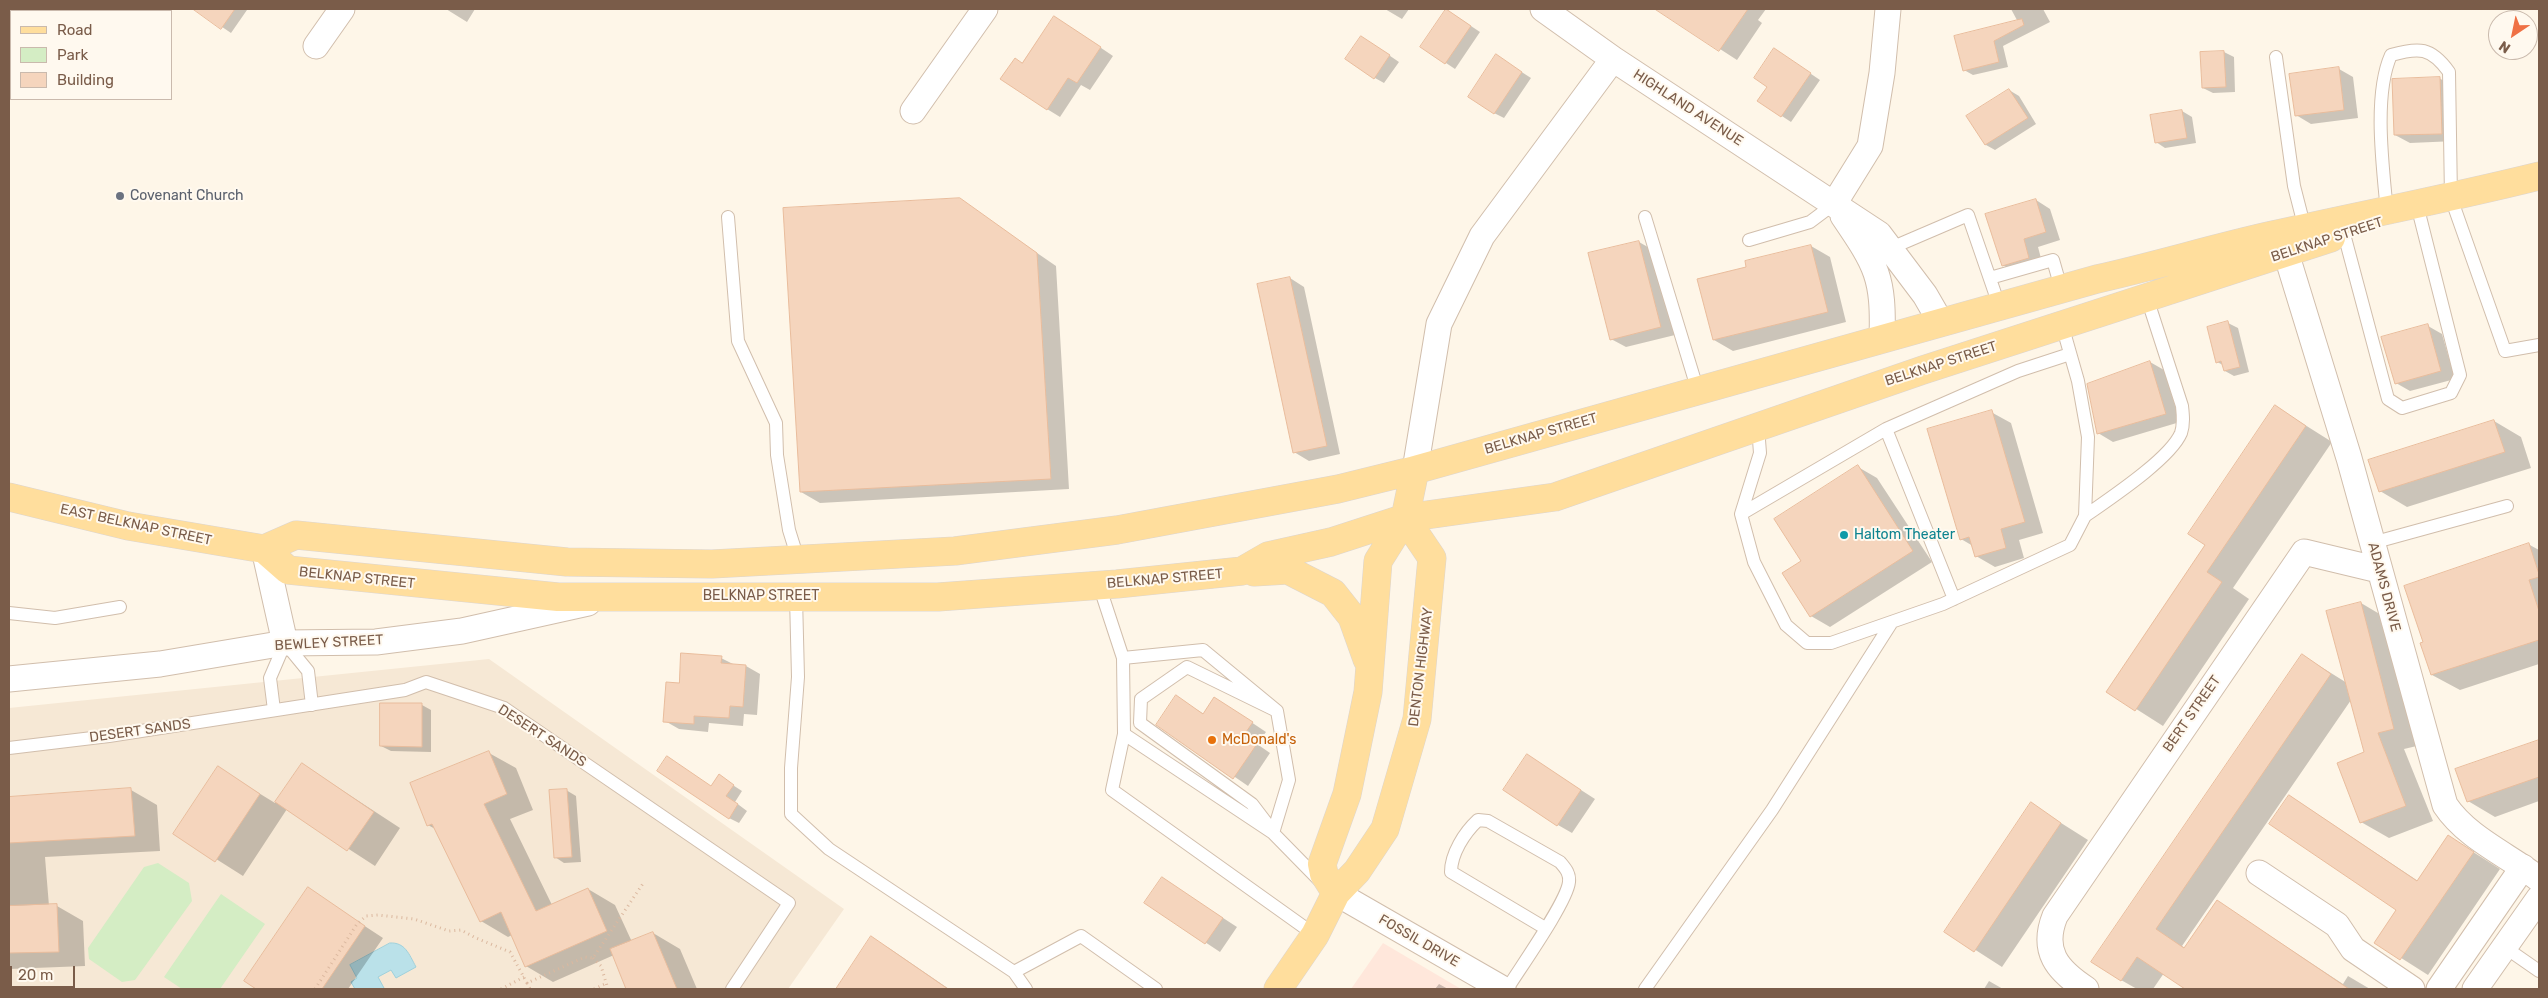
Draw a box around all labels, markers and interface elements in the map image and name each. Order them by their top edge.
legend [10,10,172,100]
north arrow [2488,10,2538,60]
text: Road [57,21,93,39]
text: N [2496,37,2514,57]
text: Park [57,46,88,64]
street label: HIGHLAND AVENUE [1630,66,1746,150]
text: Building [57,71,114,89]
place label: Covenant Church [130,188,244,204]
marker: Covenant Church [114,190,126,202]
street label: BELKNAP STREET [2269,214,2385,266]
street label: BELKNAP STREET [1883,338,1999,390]
street label: BELKNAP STREET [1483,410,1599,458]
street label: EAST BELKNAP STREET [59,501,213,549]
place label: Haltom Theater [1854,527,1955,543]
marker: Haltom Theater [1838,529,1850,541]
street label: ADAMS DRIVE [2364,540,2404,634]
street label: BELKNAP STREET [298,564,416,592]
street label: BELKNAP STREET [1106,566,1224,592]
street label: BELKNAP STREET [703,588,819,604]
street label: DENTON HIGHWAY [1405,606,1437,728]
street label: BEWLEY STREET [274,632,384,654]
street label: BERT STREET [2159,673,2225,755]
street label: DESERT SANDS [495,701,589,771]
street label: DESERT SANDS [88,716,192,746]
place label: McDonald's [1222,732,1296,748]
marker: McDonald's [1206,734,1218,746]
street label: FOSSIL DRIVE [1376,911,1462,971]
scale bar [12,956,78,988]
text: 20 m [18,966,53,984]

